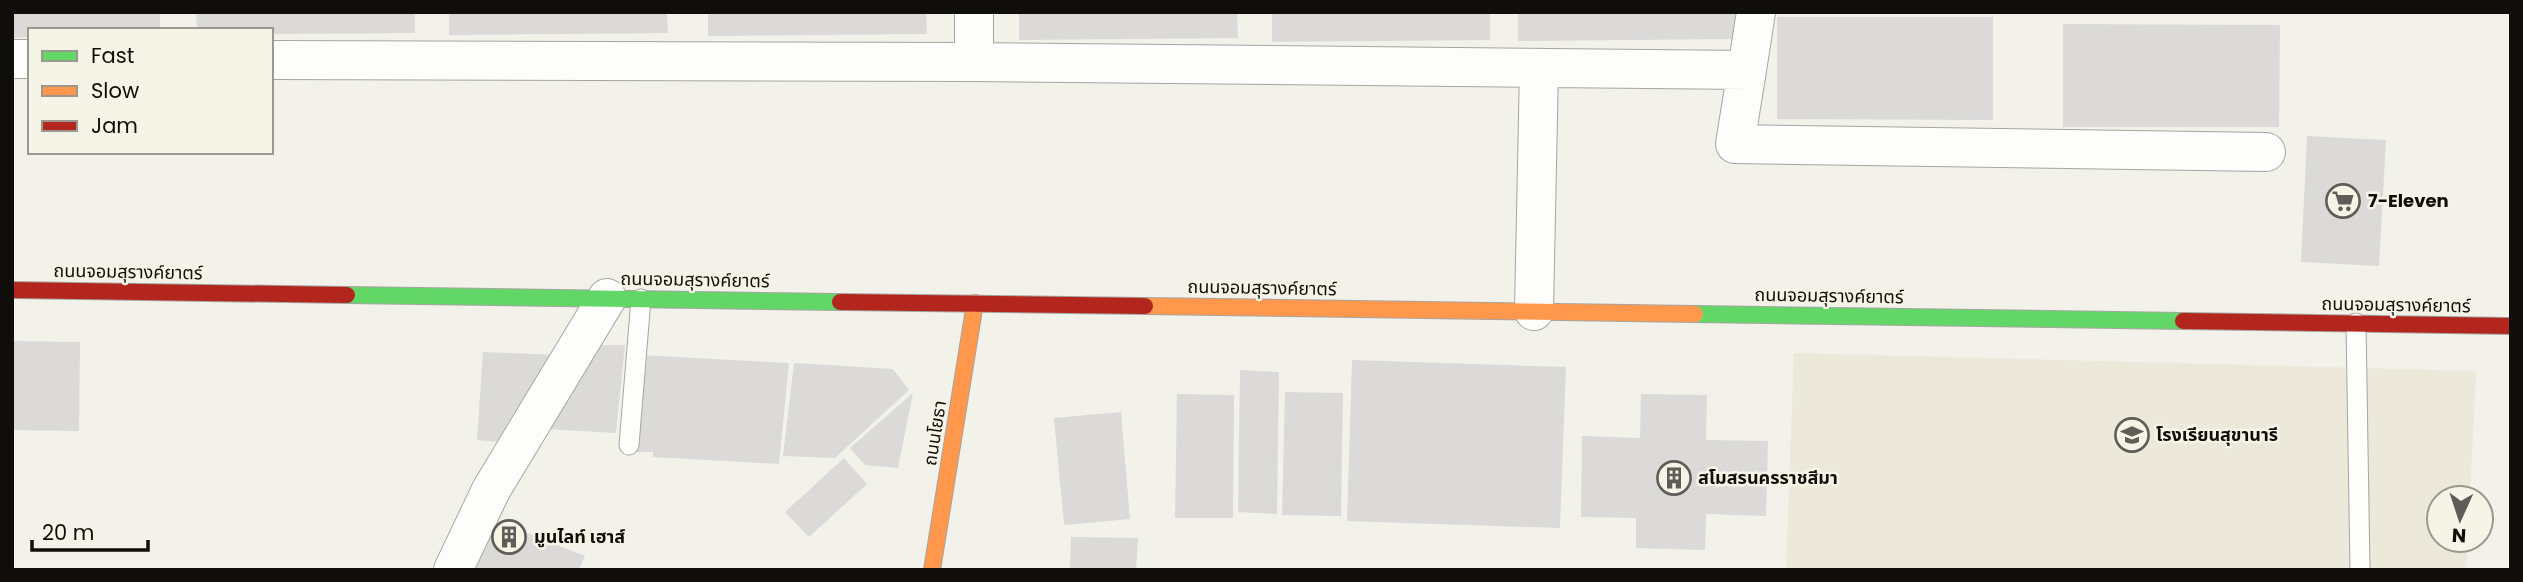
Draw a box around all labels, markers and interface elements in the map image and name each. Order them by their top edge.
legend [28,28,273,154]
text: Fast [91,41,134,70]
text: Slow [91,76,139,105]
text: Jam [91,111,138,140]
supermarket icon: 7-Eleven [2324,182,2362,220]
place label: 7-Eleven [2368,188,2449,213]
street label: ถนนจอมสุรางค์ยาตร์ [53,258,204,285]
street label: ถนนจอมสุรางค์ยาตร์ [620,266,771,293]
street label: ถนนจอมสุรางค์ยาตร์ [1187,274,1338,301]
street label: ถนนจอมสุรางค์ยาตร์ [1754,282,1905,309]
street label: ถนนจอมสุรางค์ยาตร์ [2321,291,2472,318]
street label: ถนนโยธา [917,399,952,467]
school or university icon: โรงเรียนสุขานารี [2113,416,2151,454]
place label: โรงเรียนสุขานารี [2156,422,2278,447]
building icon: สโมสรนครราชสีมา [1655,459,1693,497]
place label: สโมสรนครราชสีมา [1698,465,1838,490]
north arrow [2425,484,2495,554]
scale bar [32,508,147,552]
text: 20 m [42,518,95,547]
building icon: มูนไลท์ เฮาส์ [490,518,528,556]
text: N [2451,522,2467,549]
place label: มูนไลท์ เฮาส์ [534,524,625,549]

